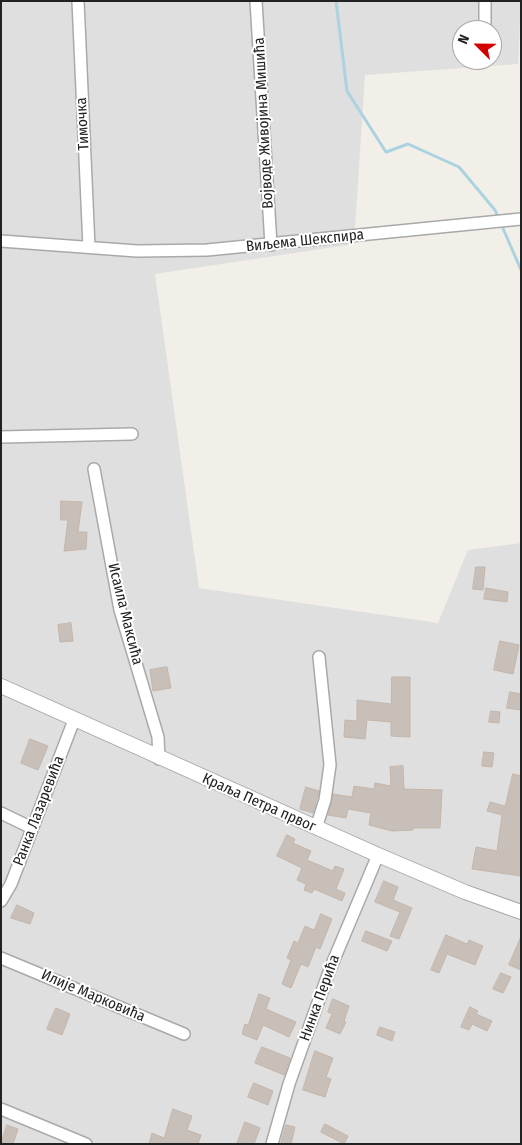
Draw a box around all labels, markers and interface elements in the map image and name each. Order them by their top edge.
north arrow [452,20,502,70]
text: N [454,32,473,47]
street label: Војводе Живојина Мишића [251,37,277,209]
street label: Тимочка [73,97,93,151]
street label: Виљема Шекспира [245,226,365,256]
street label: Исаила Максића [104,561,146,667]
street label: Ранка Лазаревића [10,753,68,869]
street label: Краља Петра првог [199,770,319,836]
street label: Нинка Перића [296,952,344,1044]
street label: Илије Марковића [38,966,148,1026]

